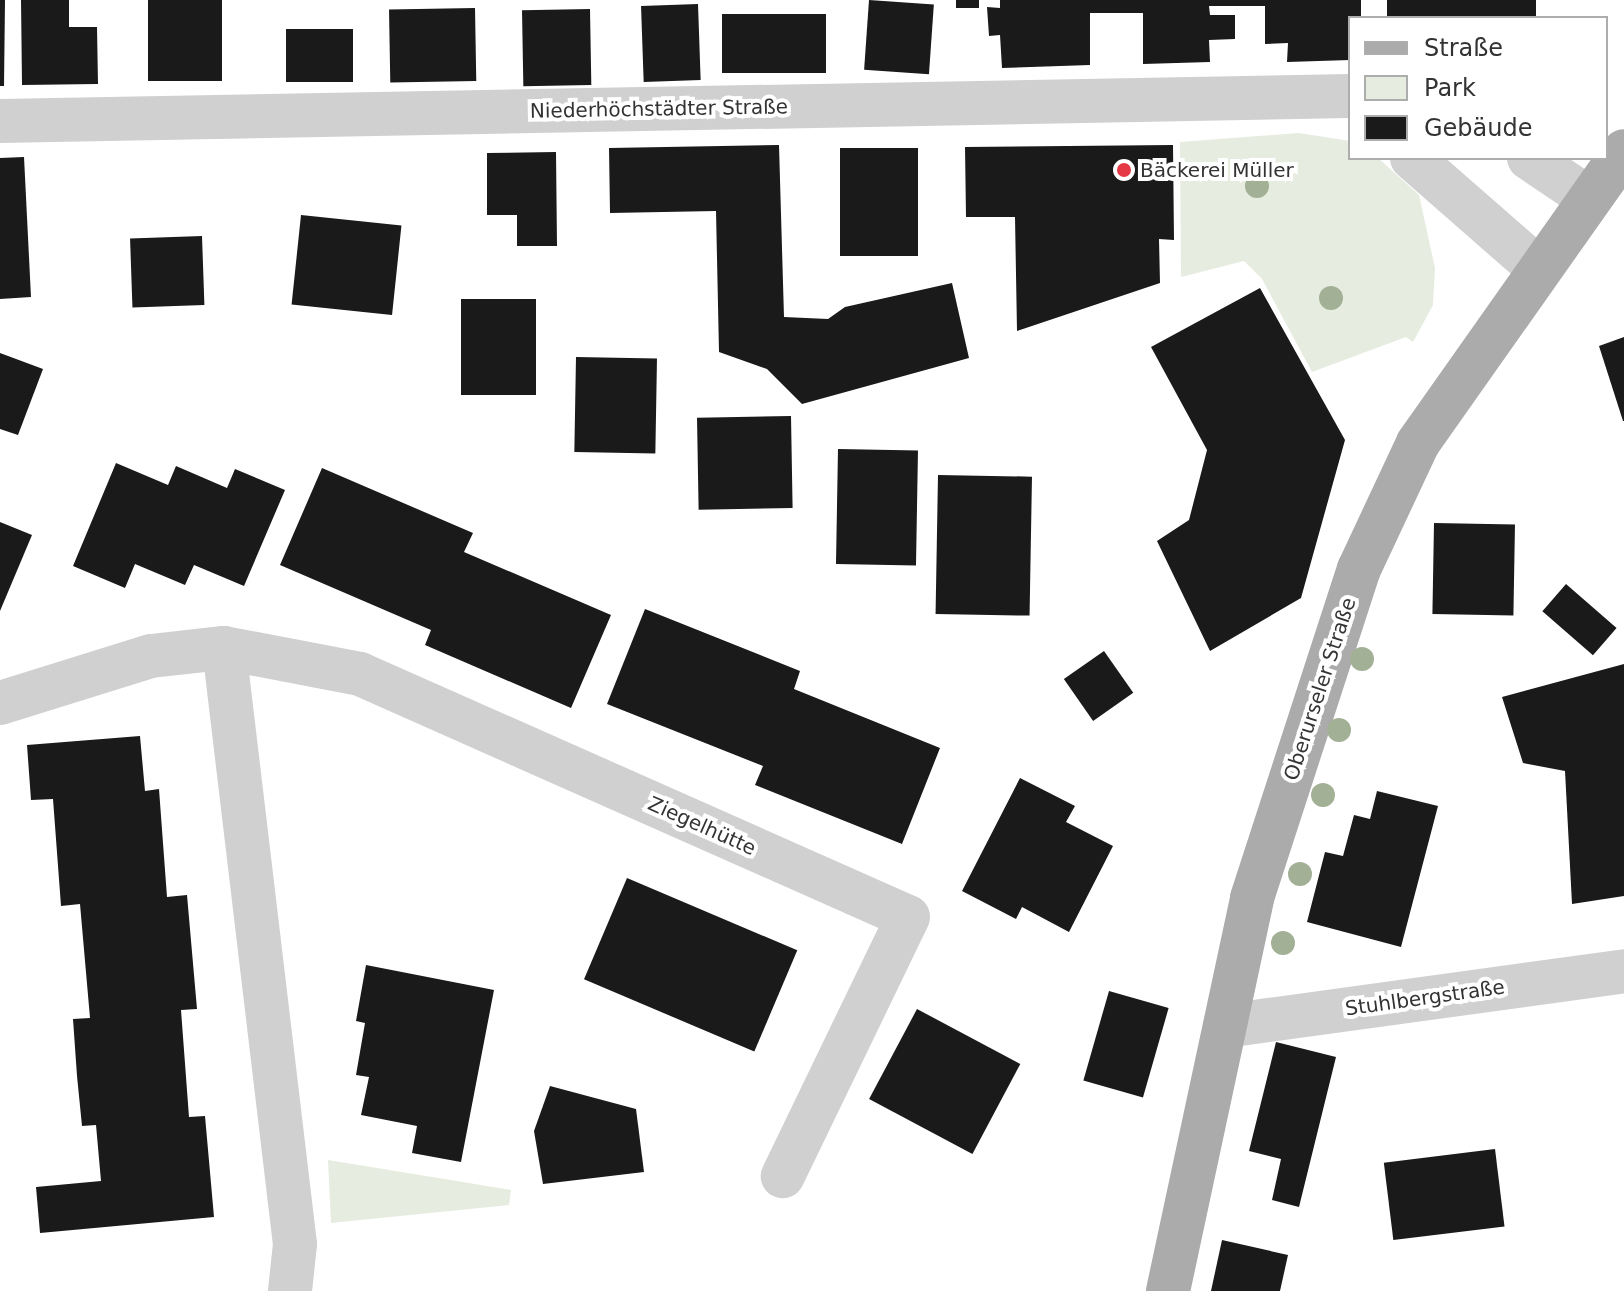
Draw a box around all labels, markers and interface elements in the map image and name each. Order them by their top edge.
legend [1348,16,1608,160]
text: Straße [1424,34,1503,62]
text: Park [1424,74,1476,102]
street label: Niederhöchstädter Straße [530,95,788,123]
text: Gebäude [1424,114,1533,142]
place label: Bäckerei Müller [1140,158,1294,182]
marker: Bäckerei Müller [1115,161,1133,179]
street label: Oberurseler Straße [1279,594,1361,784]
street label: Ziegelhütte [644,792,760,860]
street label: Stuhlbergstraße [1344,975,1506,1021]

